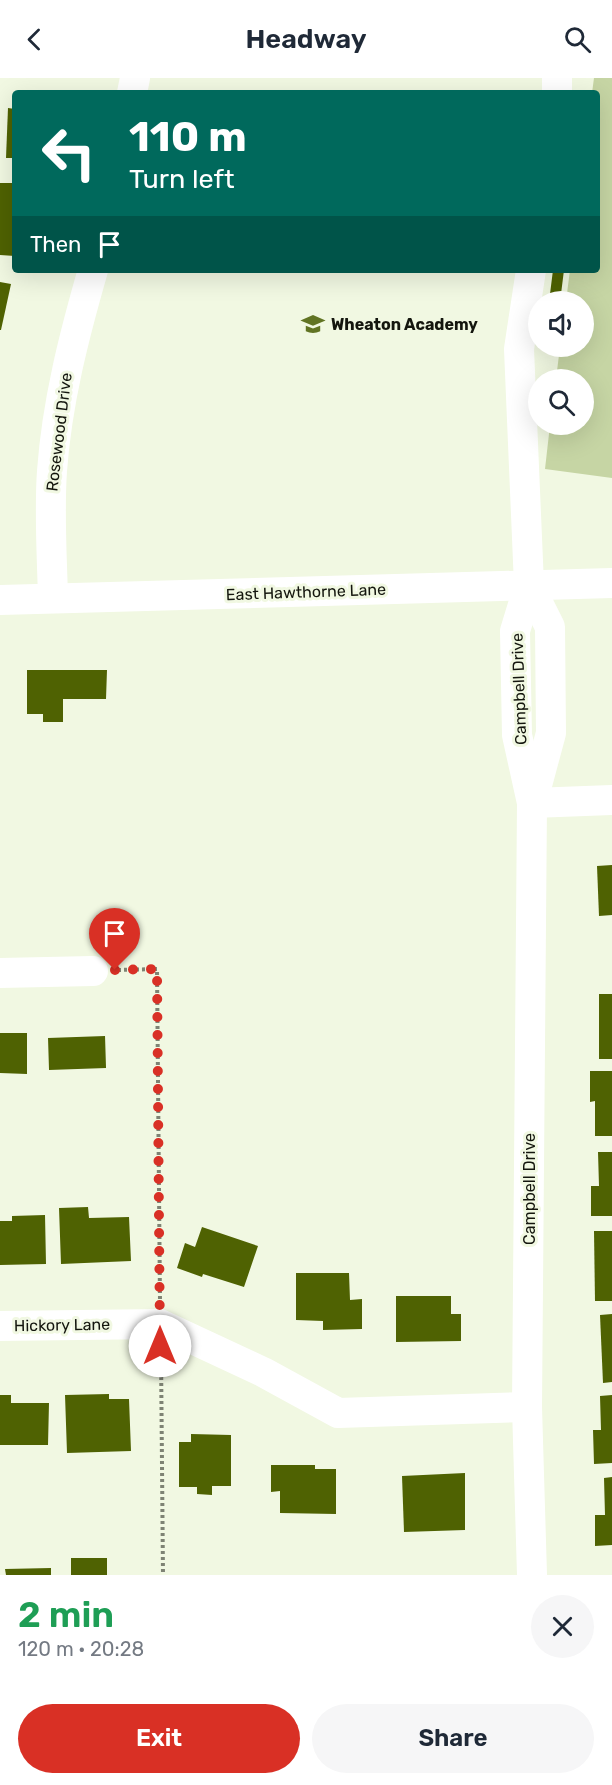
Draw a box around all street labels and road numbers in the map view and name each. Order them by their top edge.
street label: Rosewood Drive [42,372,76,492]
street label: East Hawthorne Lane [226,580,386,604]
street label: Campbell Drive [508,633,530,745]
street label: Campbell Drive [520,1133,539,1245]
street label: Hickory Lane [14,1315,110,1335]

